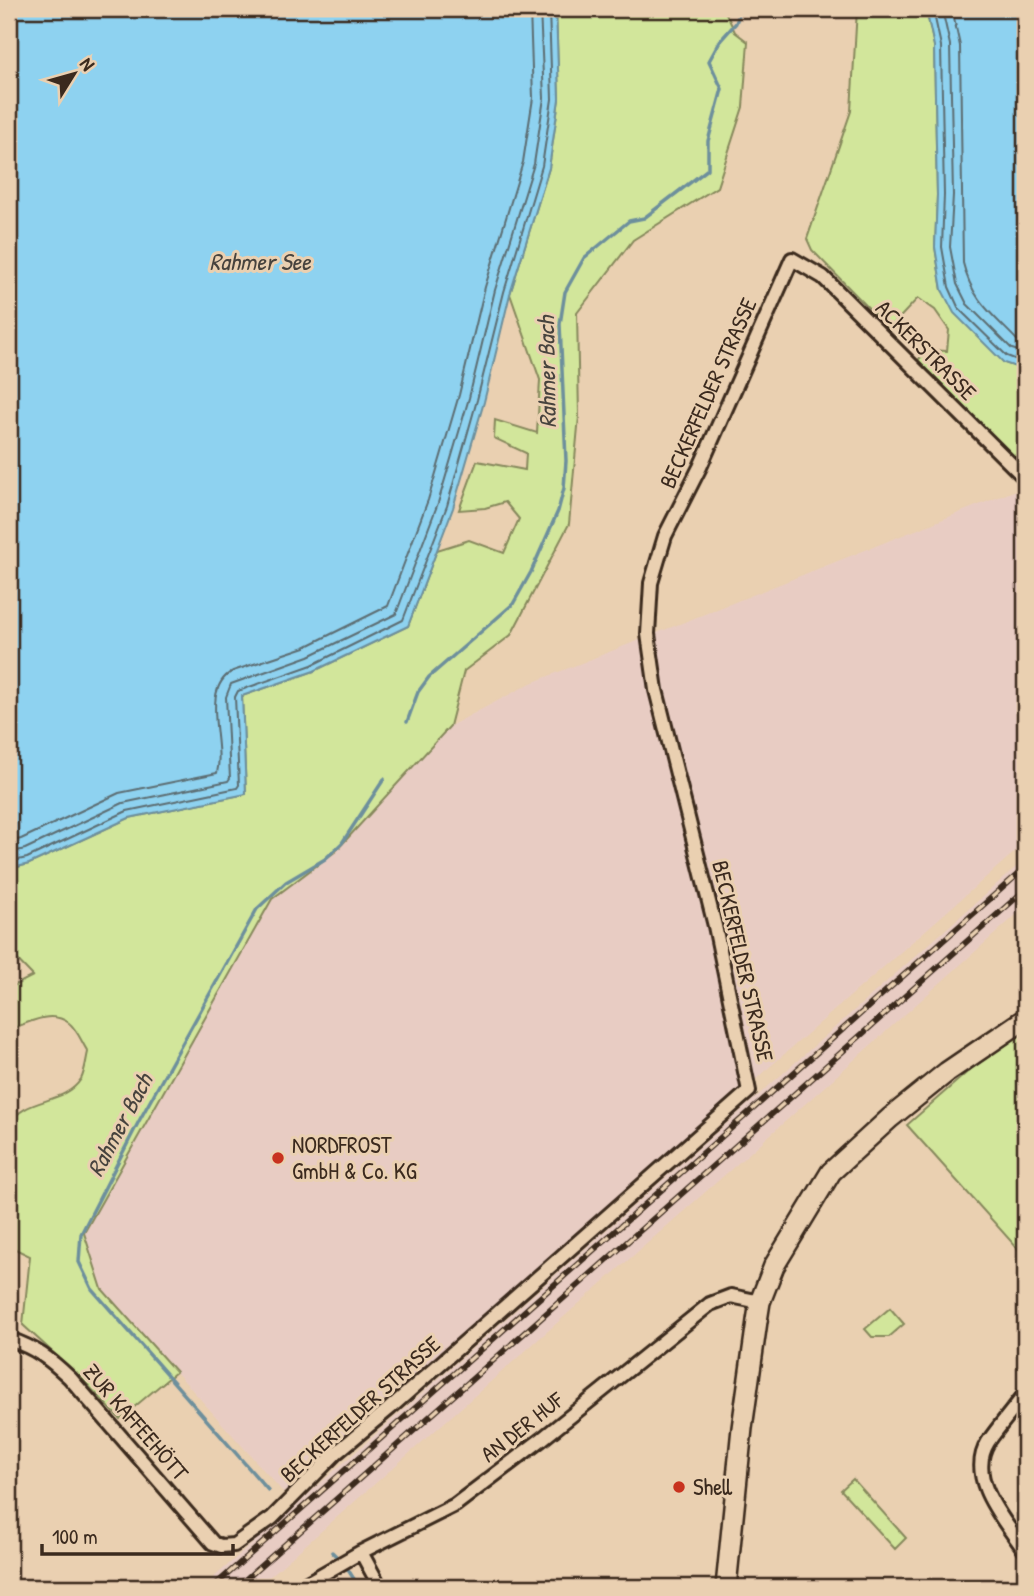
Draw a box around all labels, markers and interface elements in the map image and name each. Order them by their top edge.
north arrow [38,38,108,108]
text: N [74,52,101,76]
water label: Rahmer See [209,245,312,277]
street label: ACKERSTRASSE [869,292,984,407]
street label: BECKERFELDER STRASSE [652,293,763,493]
water label: Rahmer Bach [529,314,563,428]
street label: BECKERFELDER STRASSE [705,857,782,1064]
water label: Rahmer Bach [79,1066,160,1181]
place label: NORDFROST GmbH & Co. KG [292,1129,417,1186]
marker: NORDFROST GmbH & Co. KG [270,1150,286,1166]
street label: BECKERFELDER STRASSE [273,1328,446,1489]
street label: ZUR KAFFEEHÖTT [77,1356,196,1487]
street label: AN DER HUF [474,1384,571,1469]
place label: Shell [693,1471,733,1502]
marker: Shell [671,1479,687,1495]
scale bar [42,1512,233,1556]
text: 100 m [52,1522,98,1551]

